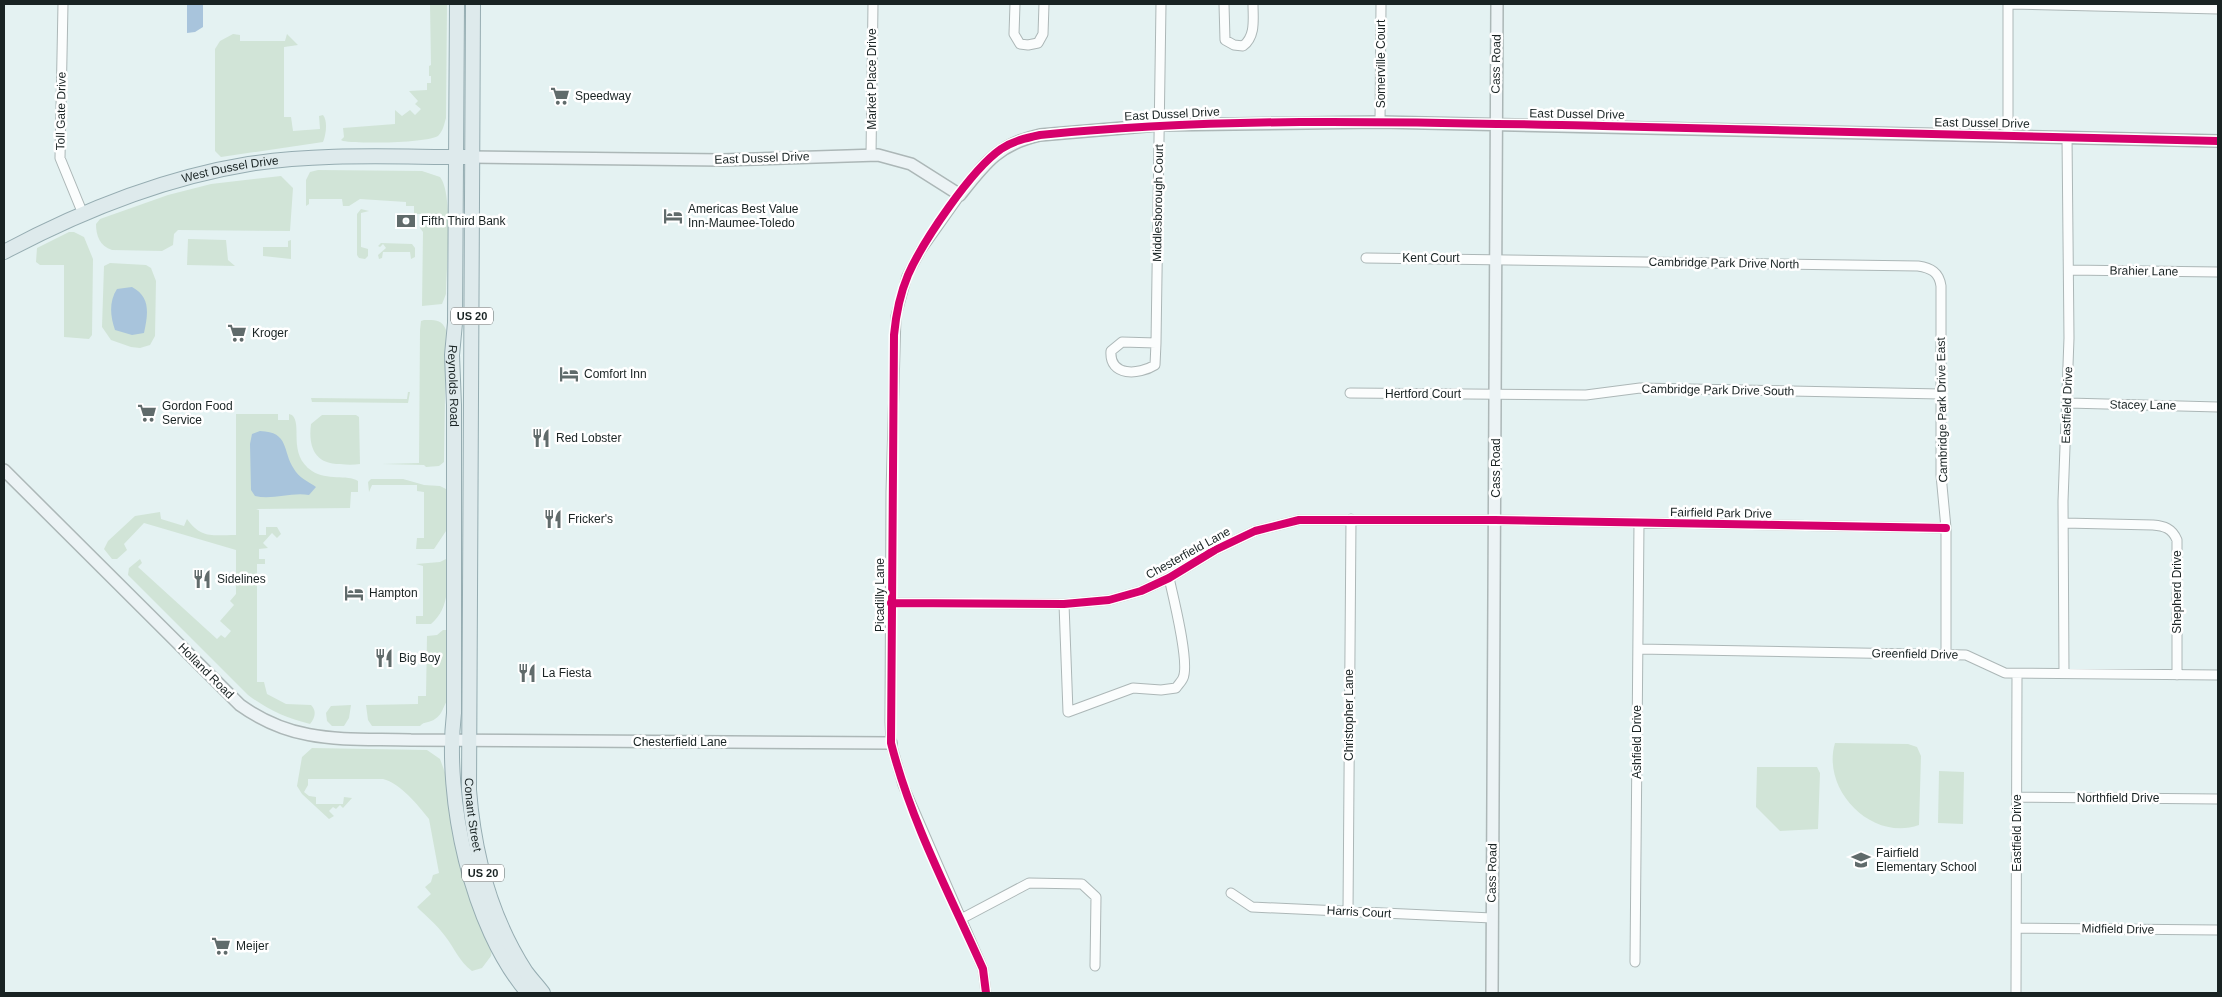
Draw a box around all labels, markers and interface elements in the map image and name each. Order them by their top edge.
street label: Somerville Court [1374,19,1388,108]
street label: Market Place Drive [865,28,879,130]
street label: Cass Road [1488,34,1504,94]
street label: Toll Gate Drive [53,71,69,150]
supermarket icon: Speedway [549,85,571,107]
place label: Speedway [575,89,631,103]
street label: East Dussel Drive [1124,104,1220,123]
street label: East Dussel Drive [1529,106,1625,122]
street label: East Dussel Drive [1934,115,2030,131]
street label: Middlesborough Court [1150,143,1166,262]
street label: East Dussel Drive [714,149,810,167]
street label: West Dussel Drive [180,153,280,186]
place label: Americas Best Value Inn-Maumee-Toledo [688,202,799,230]
hotel icon: Americas Best Value Inn-Maumee-Toledo [662,205,684,227]
bank icon: Fifth Third Bank [395,210,417,232]
place label: Fifth Third Bank [421,214,506,228]
street label: Kent Court [1402,251,1460,265]
street label: Cambridge Park Drive North [1649,255,1799,271]
street label: Brahier Lane [2110,263,2179,279]
road number: US 20 [451,308,493,324]
supermarket icon: Kroger [226,322,248,344]
place label: Kroger [252,326,288,340]
street label: Cambridge Park Drive East [1934,337,1950,483]
street label: Reynolds Road [445,344,461,427]
hotel icon: Comfort Inn [558,363,580,385]
street label: Eastfield Drive [2059,366,2075,444]
place label: Comfort Inn [584,367,647,381]
street label: Cambridge Park Drive South [1642,382,1794,398]
street label: Hertford Court [1385,387,1462,401]
street label: Stacey Lane [2110,397,2177,413]
place label: Gordon Food Service [162,399,233,427]
supermarket icon: Gordon Food Service [136,402,158,424]
restaurant icon: Red Lobster [530,427,552,449]
place label: Red Lobster [556,431,621,445]
street label: Cass Road [1489,438,1503,498]
street label: Fairfield Park Drive [1670,505,1772,521]
restaurant icon: Fricker's [542,508,564,530]
place label: Fricker's [568,512,613,526]
street label: Chesterfield Lane [1143,524,1233,582]
street label: Shepherd Drive [2170,550,2184,634]
street label: Picadilly Lane [873,558,887,632]
restaurant icon: Sidelines [191,568,213,590]
place label: Sidelines [217,572,266,586]
hotel icon: Hampton [343,582,365,604]
place label: Hampton [369,586,418,600]
street label: Holland Road [175,640,237,702]
street label: Greenfield Drive [1872,646,1959,662]
restaurant icon: Big Boy [373,647,395,669]
place label: Big Boy [399,651,440,665]
restaurant icon: La Fiesta [516,662,538,684]
place label: La Fiesta [542,666,592,680]
street label: Christopher Lane [1342,669,1356,761]
street label: Ashfield Drive [1630,705,1644,779]
street label: Chesterfield Lane [633,735,727,749]
street label: Conant Street [462,778,485,853]
street label: Northfield Drive [2077,791,2160,805]
street label: Eastfield Drive [2010,794,2024,872]
street label: Cass Road [1484,843,1500,903]
place label: Fairfield Elementary School [1876,846,1977,874]
school or university icon: Fairfield Elementary School [1850,849,1872,871]
road number: US 20 [462,864,504,881]
street label: Harris Court [1326,903,1392,921]
street label: Midfield Drive [2082,921,2155,937]
supermarket icon: Meijer [210,935,232,957]
place label: Meijer [236,939,269,953]

